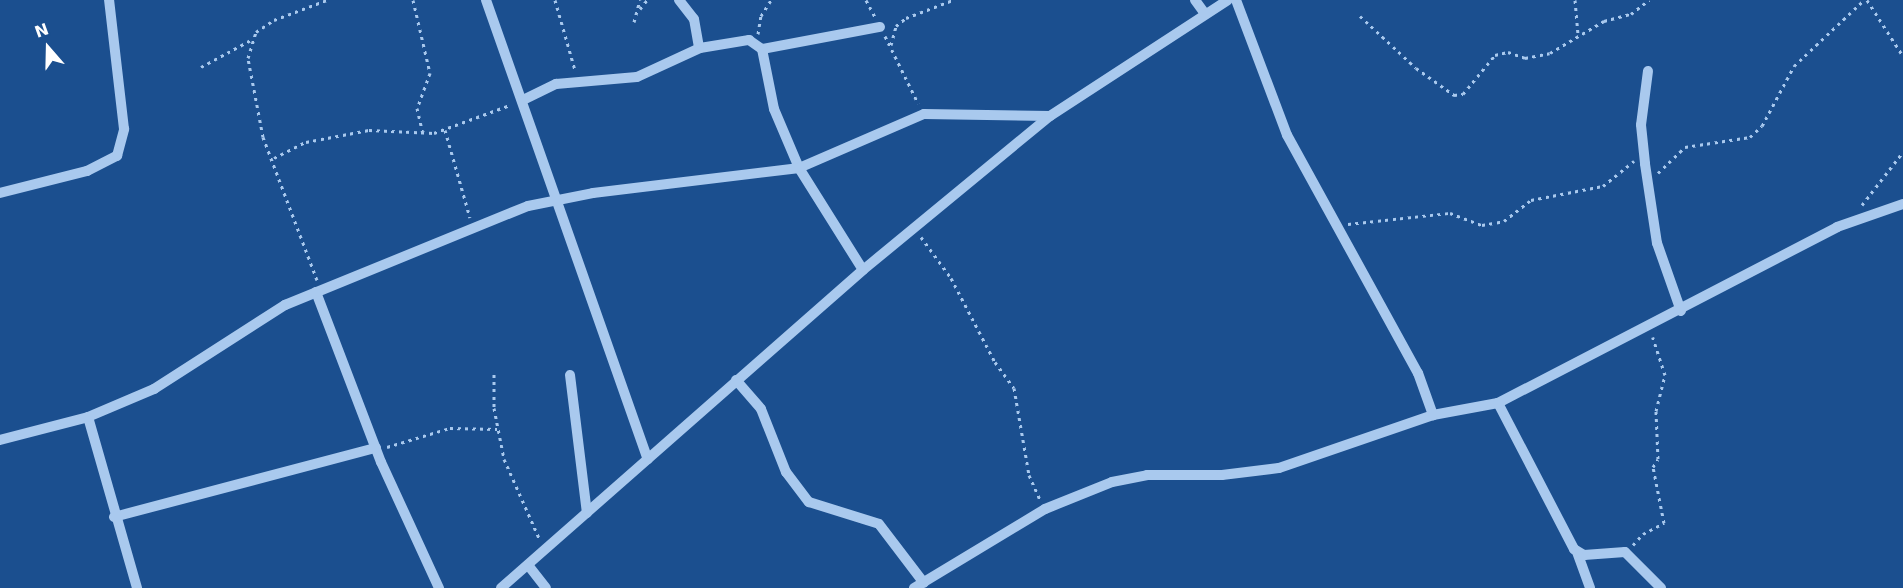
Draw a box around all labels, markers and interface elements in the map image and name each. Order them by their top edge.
north arrow [18,18,78,78]
text: N [32,19,51,42]

